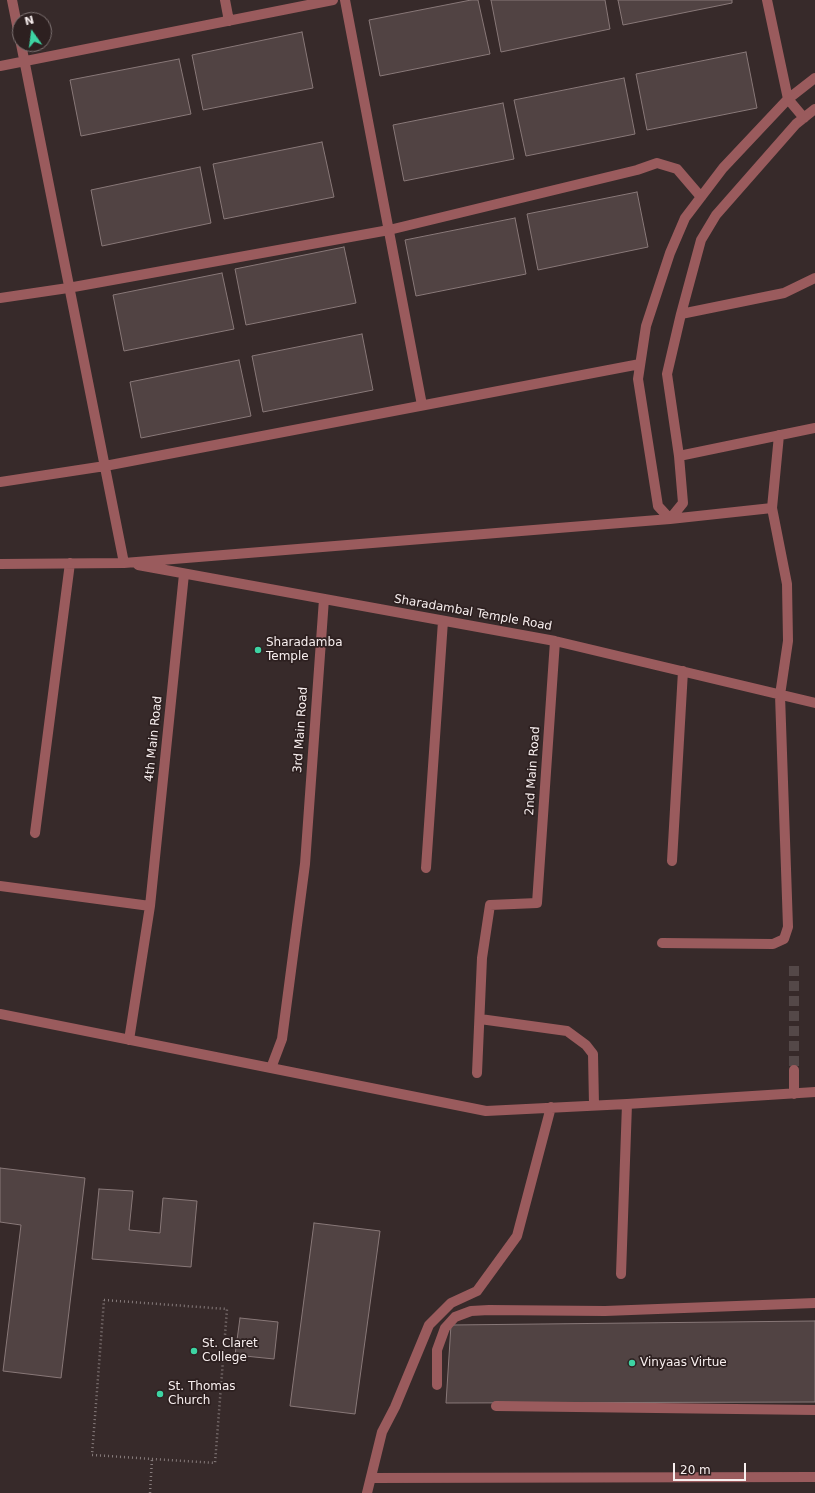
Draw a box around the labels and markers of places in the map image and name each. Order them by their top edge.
place label: Sharadamba Temple [266,636,342,664]
marker: Sharadamba Temple [253,645,263,655]
place label: St. Claret College [202,1337,258,1365]
marker: St. Claret College [189,1346,199,1356]
place label: Vinyaas Virtue [640,1356,727,1370]
marker: Vinyaas Virtue [627,1358,637,1368]
place label: St. Thomas Church [168,1380,236,1408]
marker: St. Thomas Church [155,1389,165,1399]

